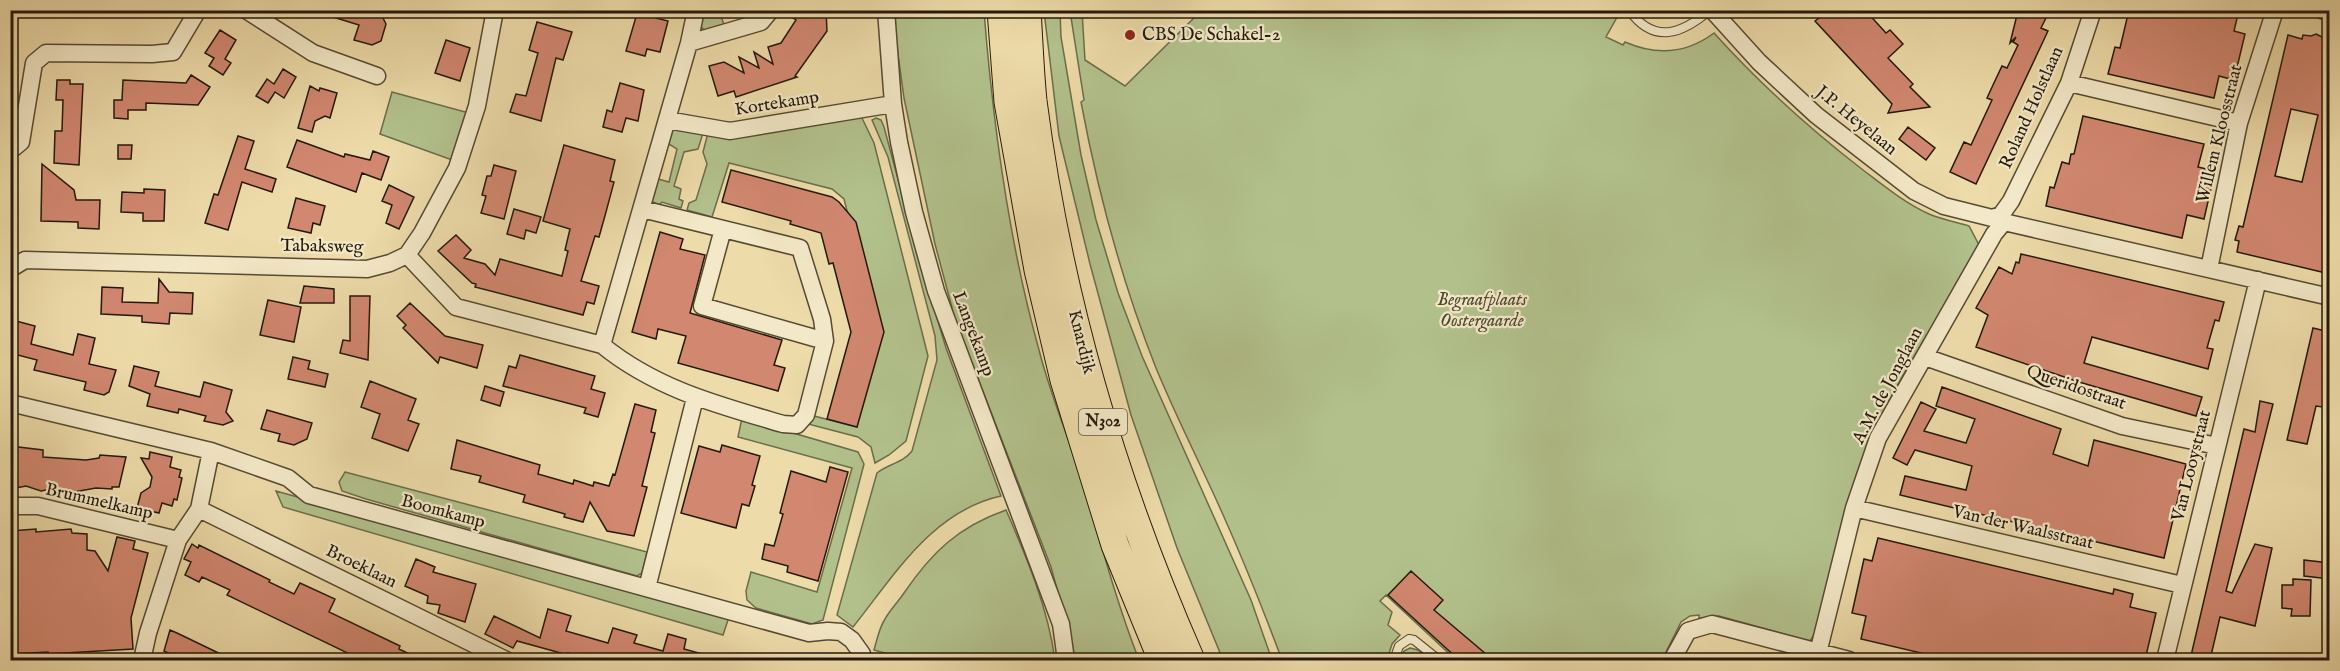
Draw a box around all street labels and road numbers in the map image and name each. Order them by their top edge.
street label: Roland Holstlaan [1995,43,2069,173]
street label: Willem Kloosstraat [2192,62,2248,206]
street label: J.P. Heyelaan [1809,80,1902,161]
street label: Kortekamp [733,86,821,122]
street label: Tabaksweg [280,235,364,259]
street label: Langekamp [946,288,1000,380]
street label: Knardijk [1062,308,1100,377]
street label: A.M. de Jonglaan [1847,323,1929,449]
street label: Queridostraat [2023,360,2129,416]
street label: Van Looystraat [2167,408,2217,525]
road number: N302 [1079,409,1127,435]
street label: Brummelkamp [43,478,155,526]
street label: Boomkamp [398,490,488,534]
street label: Van der Waalsstraat [1949,500,2096,555]
street label: Broeklaan [322,540,401,594]

